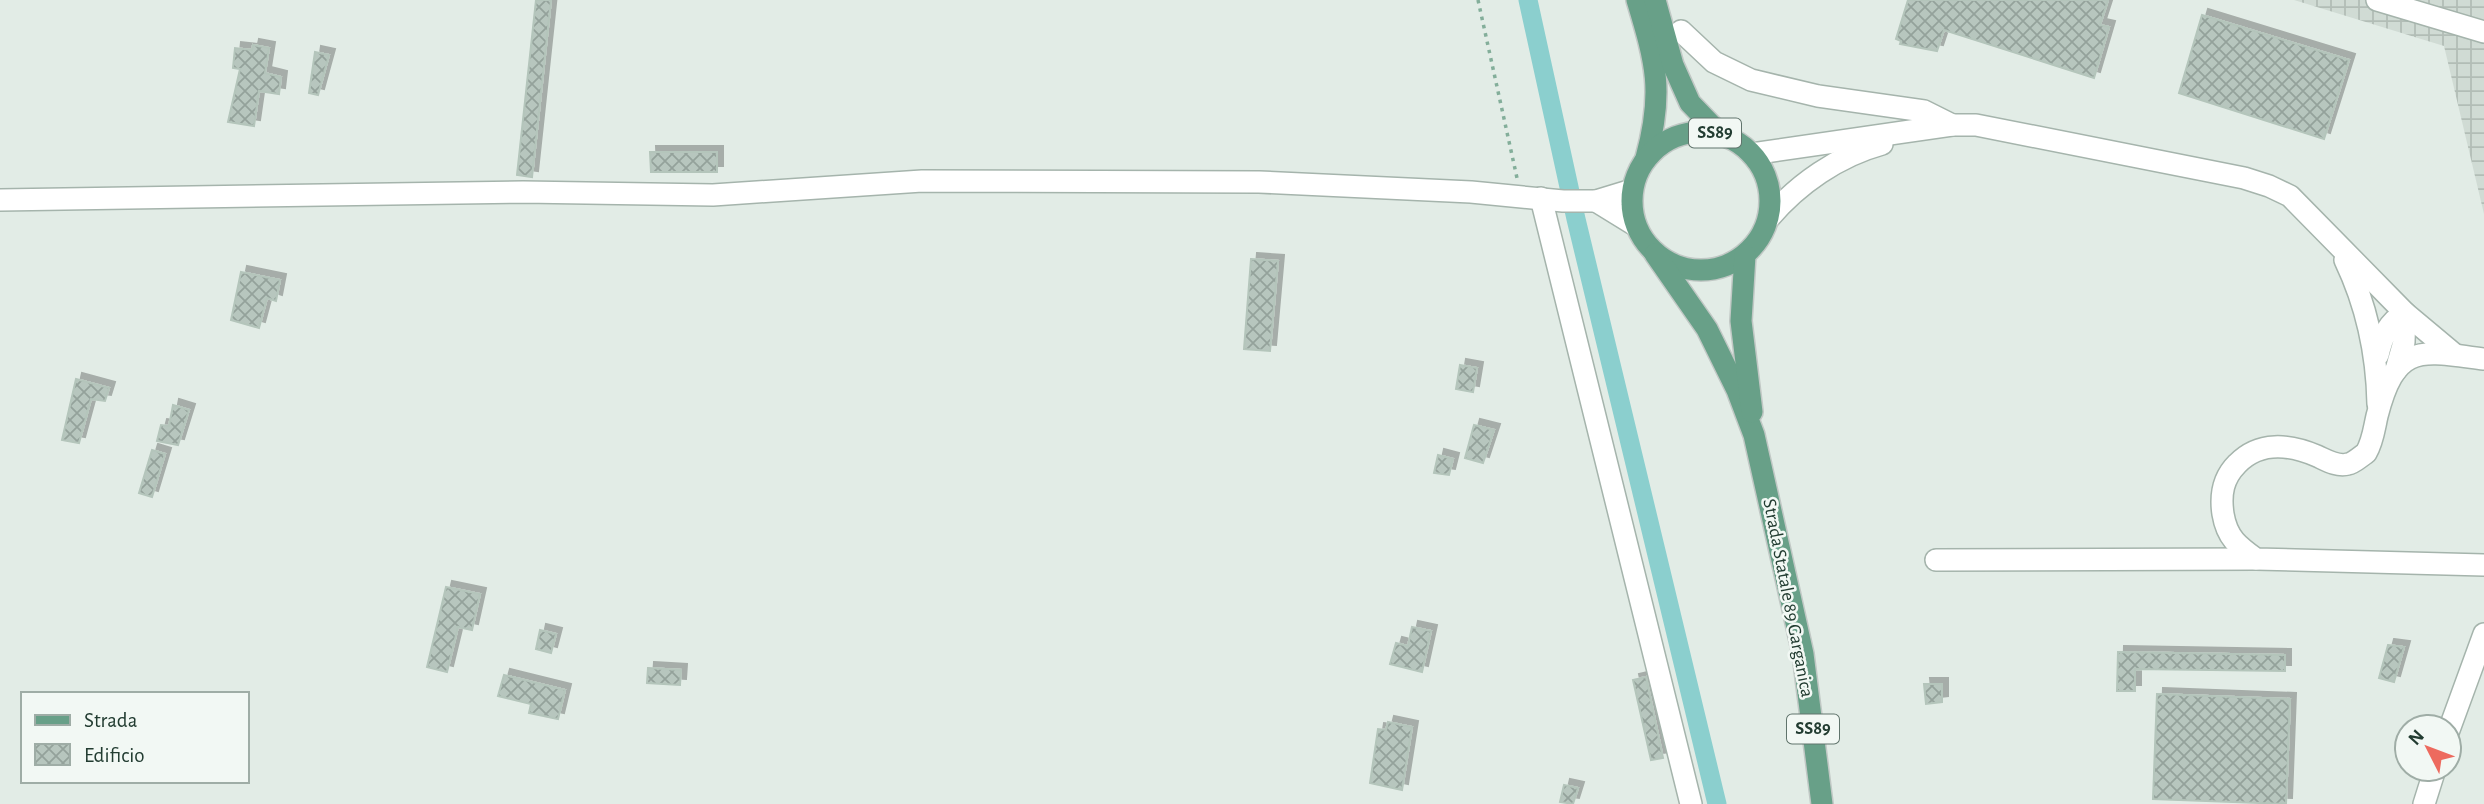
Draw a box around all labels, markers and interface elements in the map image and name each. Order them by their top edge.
road number: SS89 [1689,118,1741,148]
street label: Strada Statale 89 Garganica [1759,497,1817,699]
legend [21,692,248,783]
text: Strada [84,710,138,731]
north arrow [2393,713,2463,783]
road number: SS89 [1787,714,1839,744]
text: N [2405,726,2428,749]
text: Edificio [84,745,145,766]

